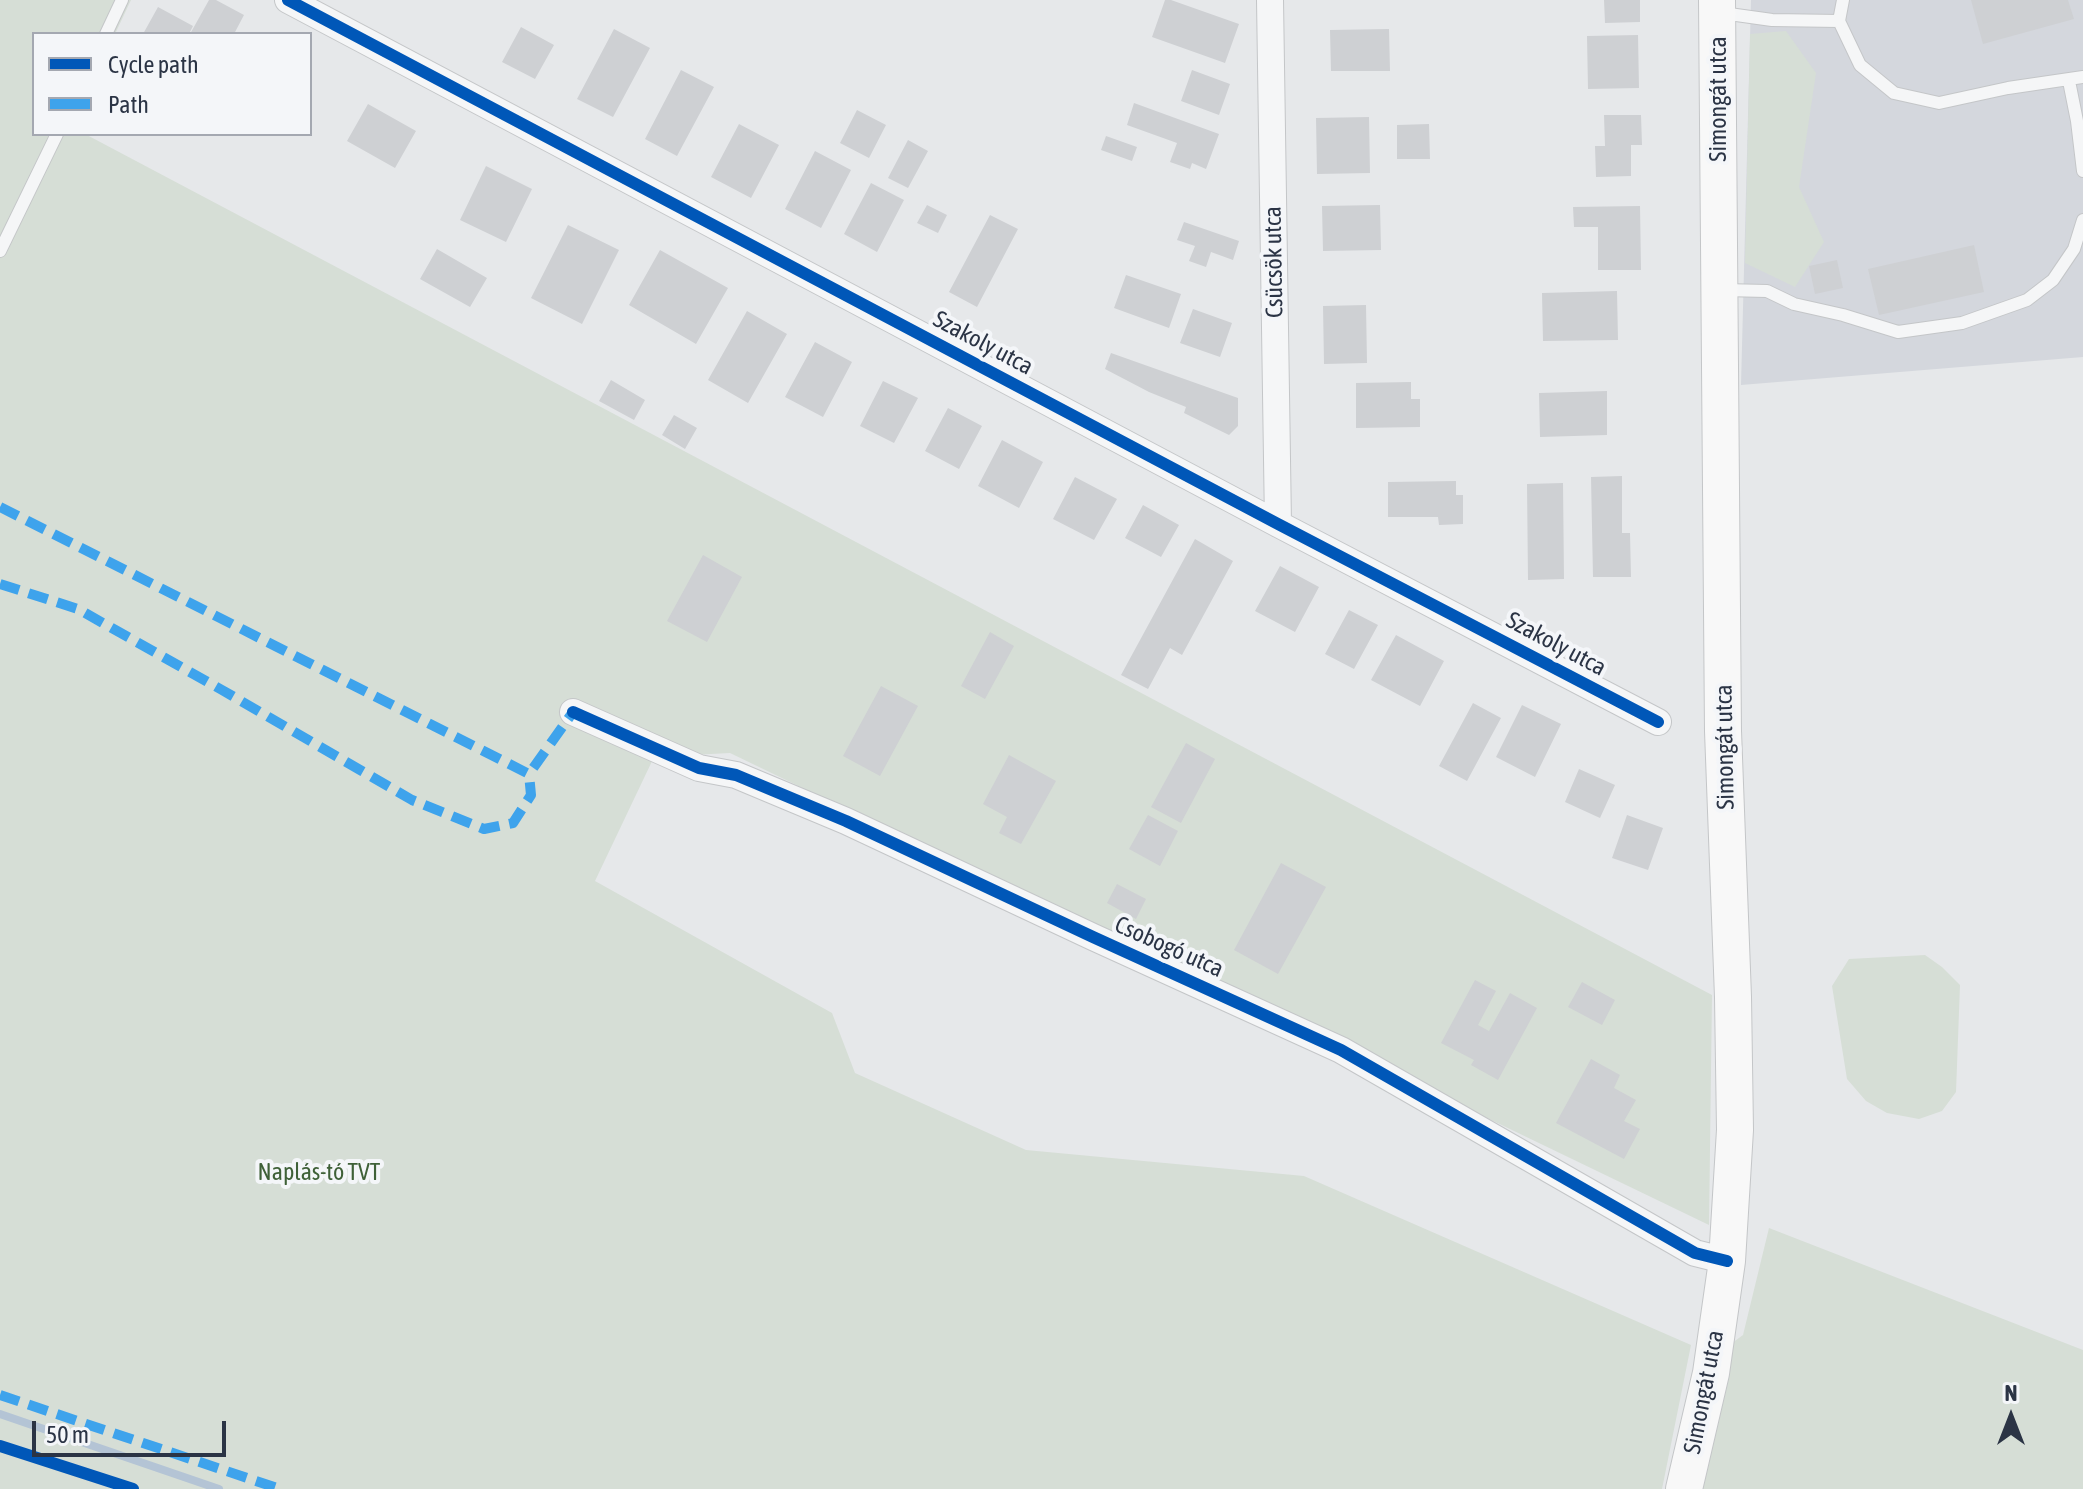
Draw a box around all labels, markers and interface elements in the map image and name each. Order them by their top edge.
legend [32,32,312,136]
street label: Simongát utca [1704,36,1732,162]
text: Cycle path [108,51,199,78]
text: Path [108,91,149,118]
street label: Csücsök utca [1259,206,1289,318]
street label: Szakoly utca [928,305,1038,381]
street label: Szakoly utca [1501,606,1611,682]
street label: Simongát utca [1710,684,1740,810]
street label: Csobogó utca [1110,910,1228,984]
park label: Naplás-tó TVT [258,1158,380,1186]
street label: Simongát utca [1678,1328,1730,1456]
north arrow [1971,1377,2051,1457]
text: N [2005,1380,2017,1406]
scale bar [36,1405,230,1455]
text: 50 m [46,1421,89,1448]

